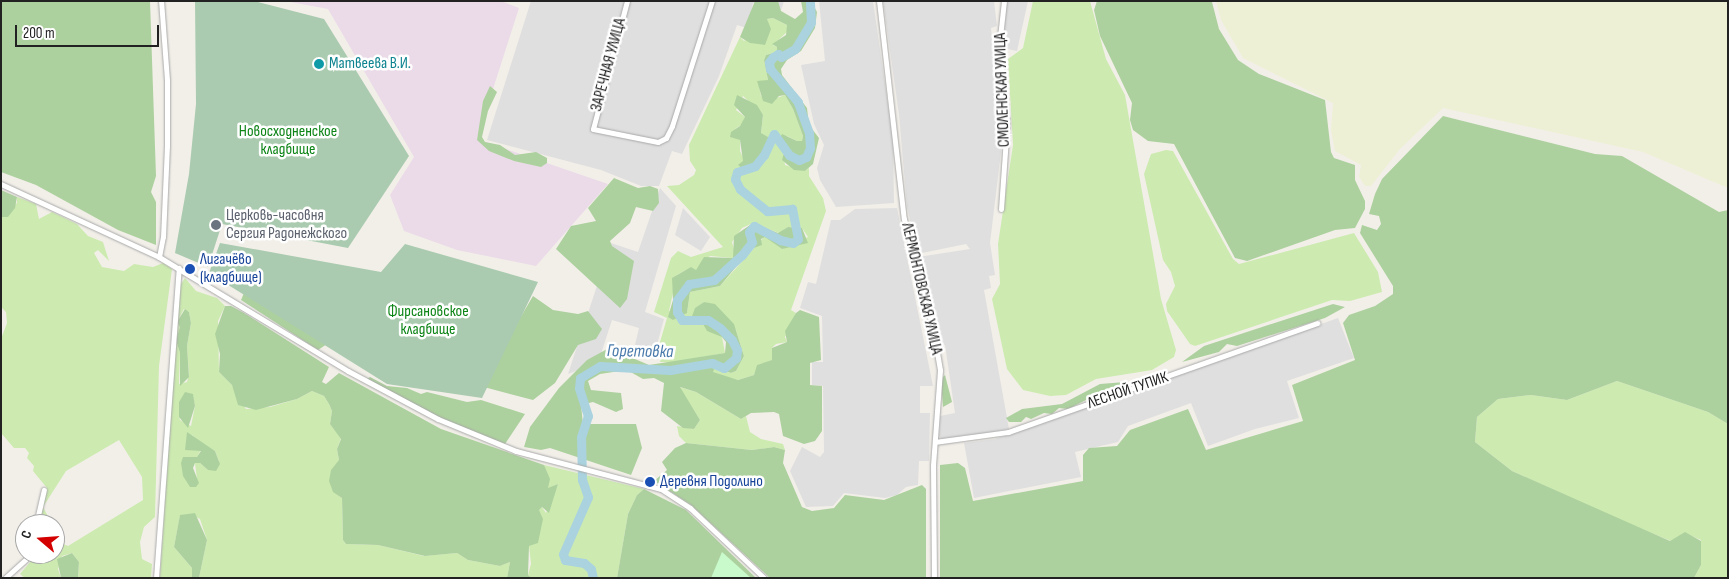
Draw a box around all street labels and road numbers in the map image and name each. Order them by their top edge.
street label: ЗАРЕЧНАЯ УЛИЦА [587,16,631,114]
street label: СМОЛЕНСКАЯ УЛИЦА [991,33,1015,147]
street label: ЛЕРМОНТОВСКАЯ УЛИЦА [896,221,946,357]
street label: ЛЕСНОЙ ТУПИК [1085,368,1171,414]

